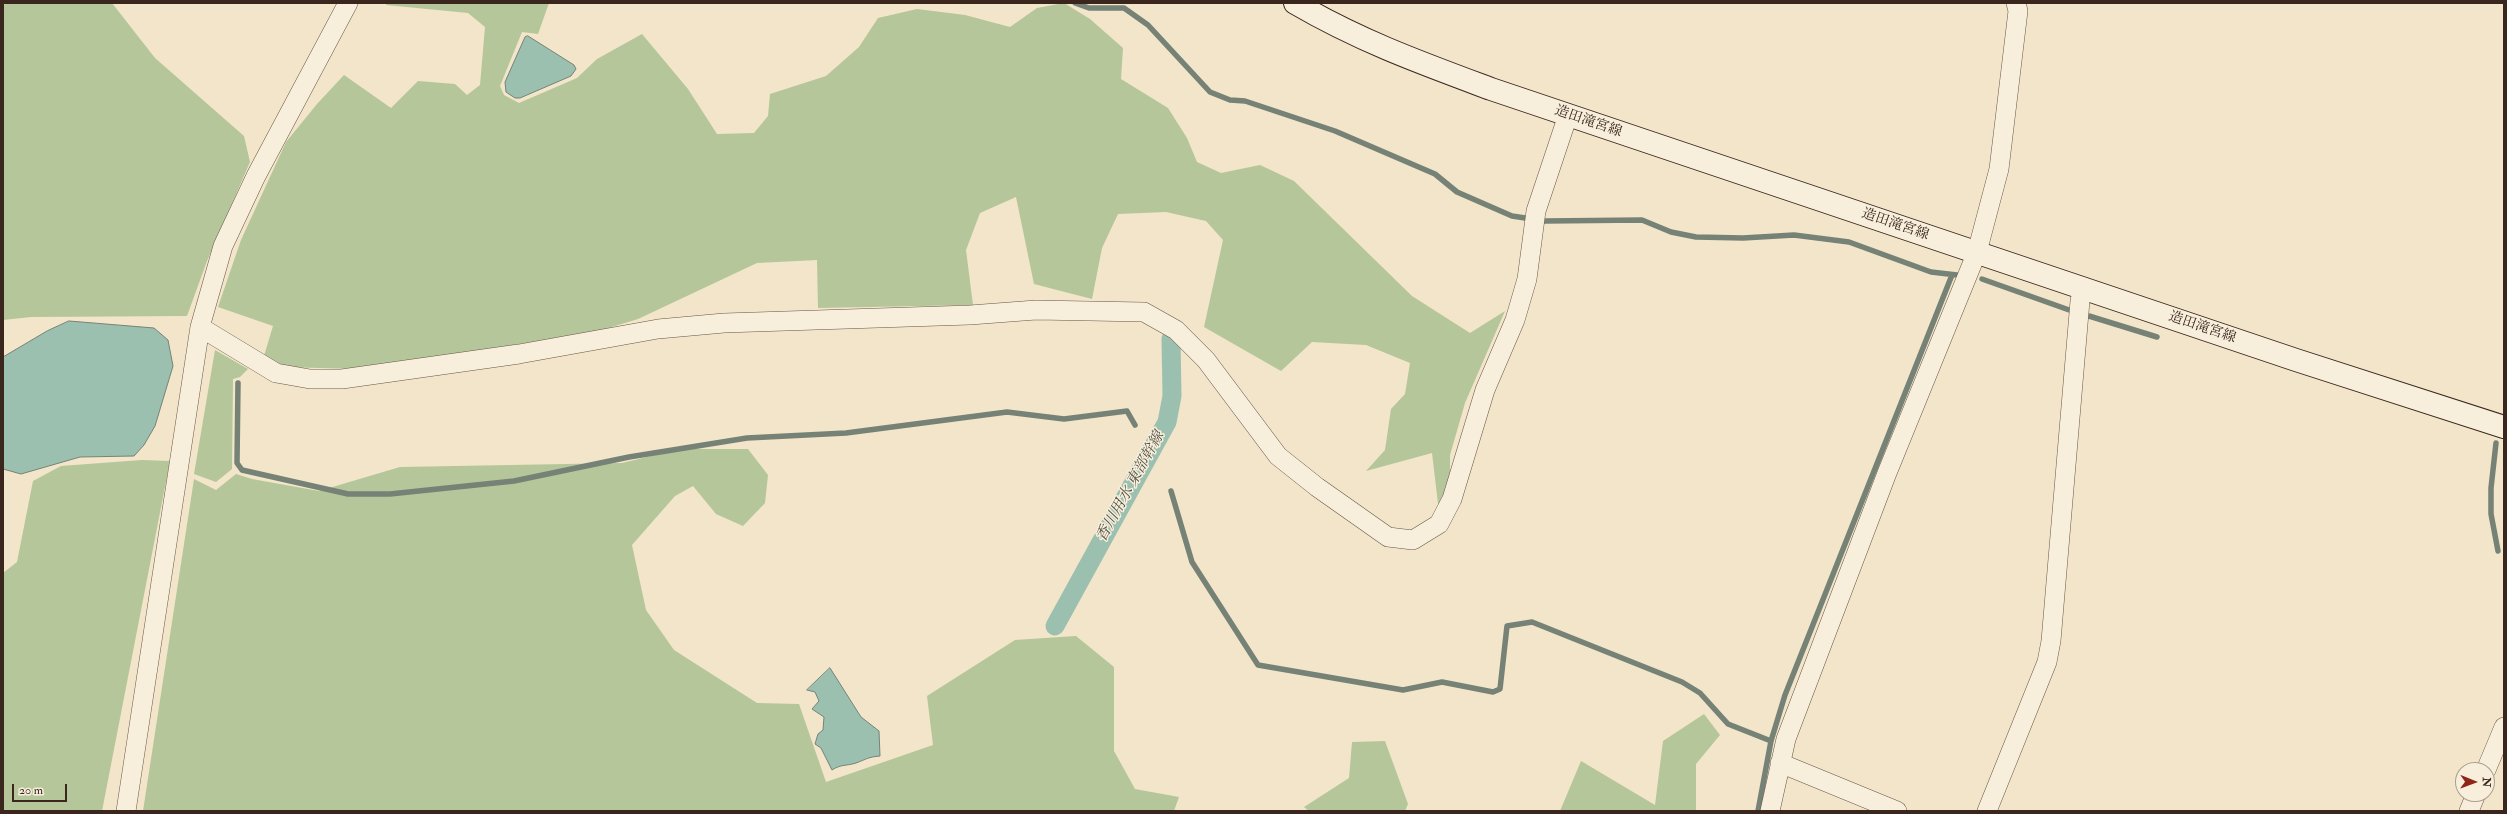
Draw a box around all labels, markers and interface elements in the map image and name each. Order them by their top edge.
street label: 造田滝宮線 [1552,103,1624,141]
street label: 造田滝宮線 [1859,206,1931,244]
street label: 造田滝宮線 [2166,309,2238,347]
water label: 香川用水 東部幹線 [1093,429,1169,545]
north arrow [2455,762,2495,802]
scale bar [14,776,69,802]
text: N [2480,777,2493,787]
text: 20 m [19,783,43,798]

